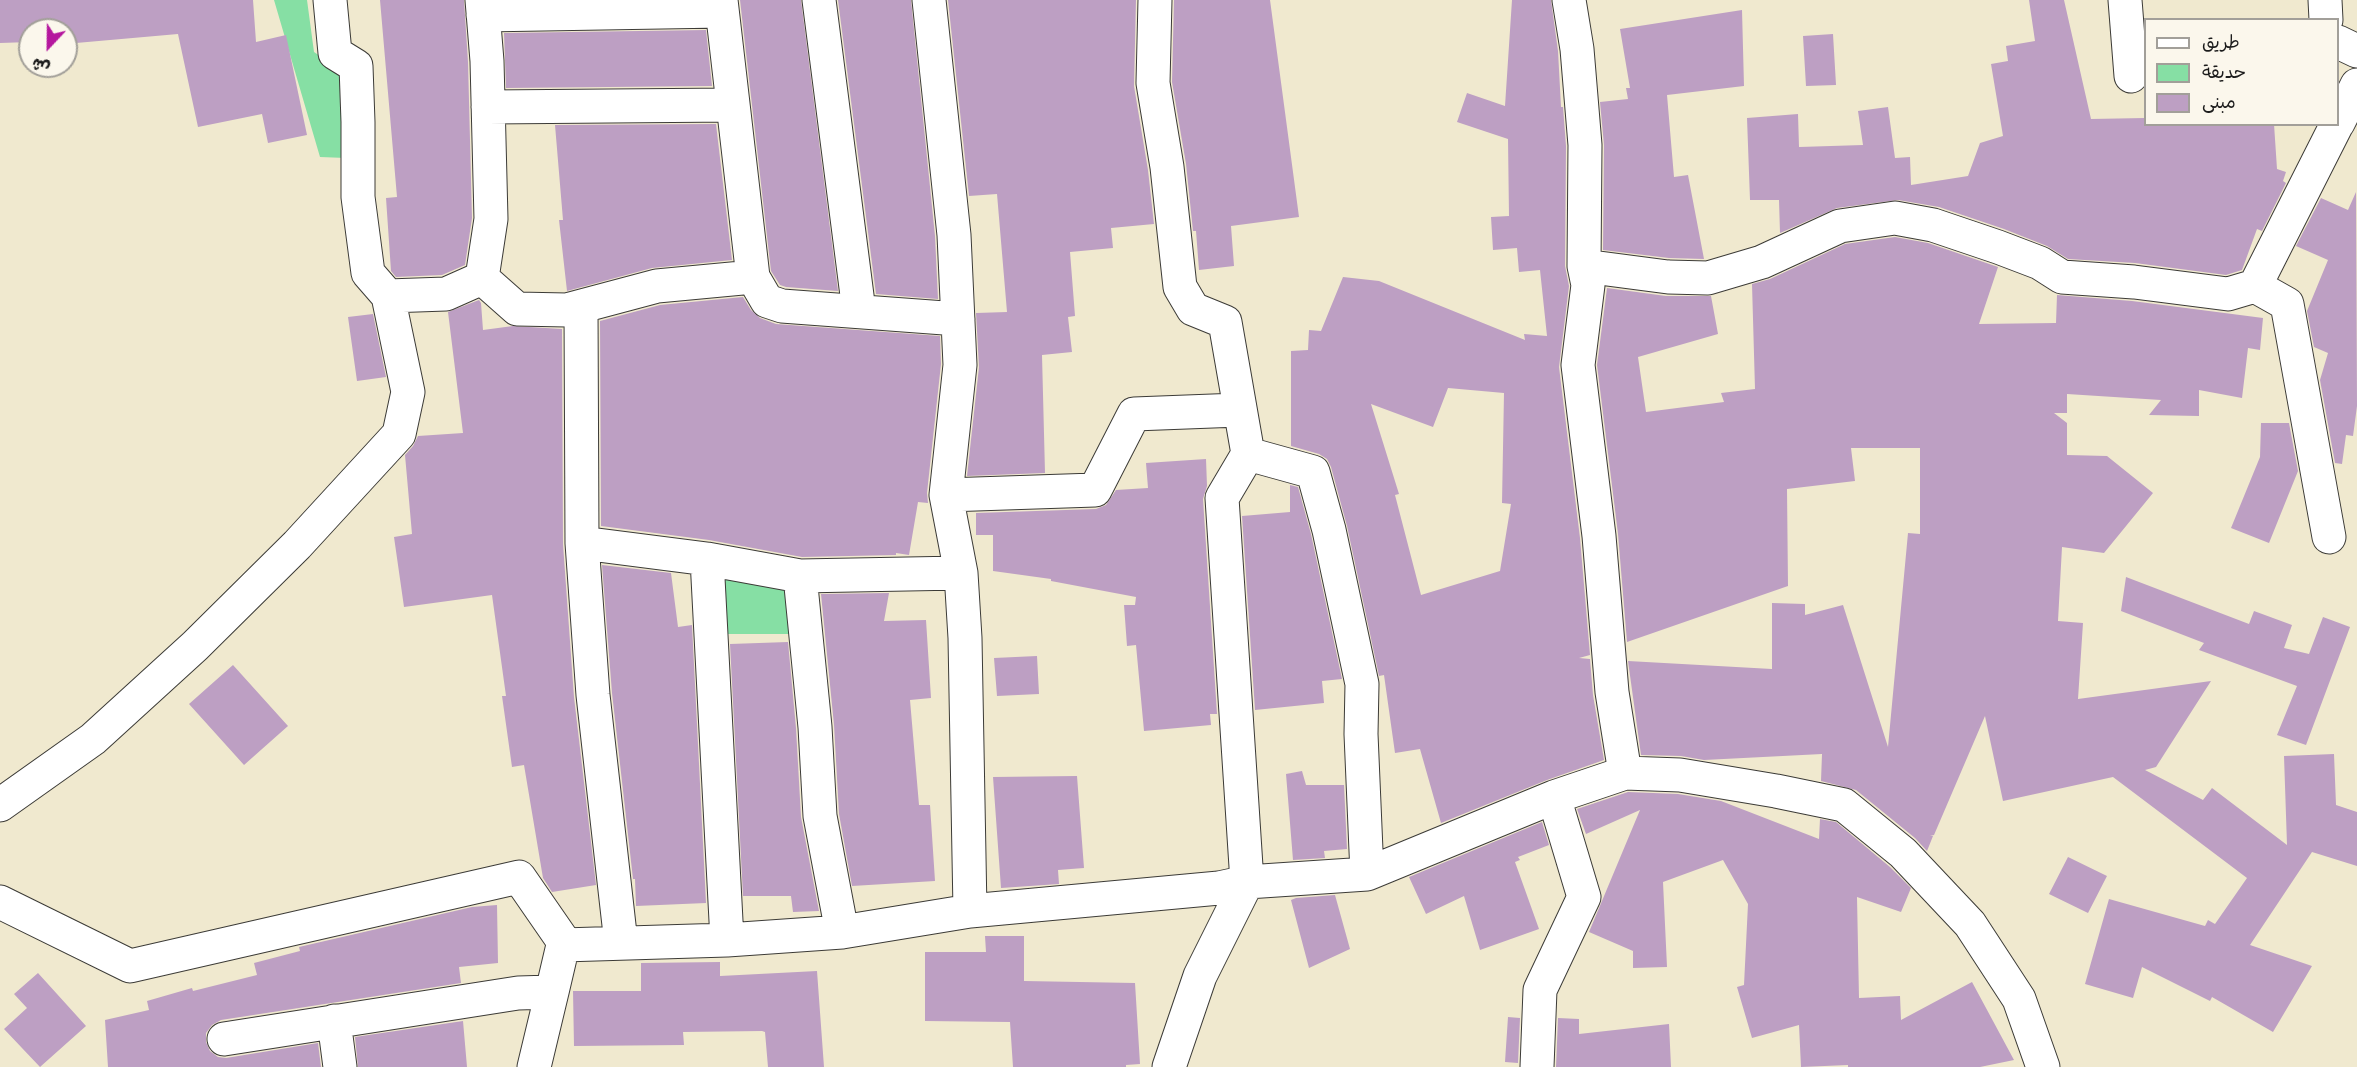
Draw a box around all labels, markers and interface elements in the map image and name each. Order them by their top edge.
north arrow [18,18,78,78]
legend [2144,18,2339,126]
text: طريق [2202,34,2240,55]
text: ش [30,51,54,75]
text: حديقة [2202,64,2246,85]
text: مبنى [2202,94,2236,115]

